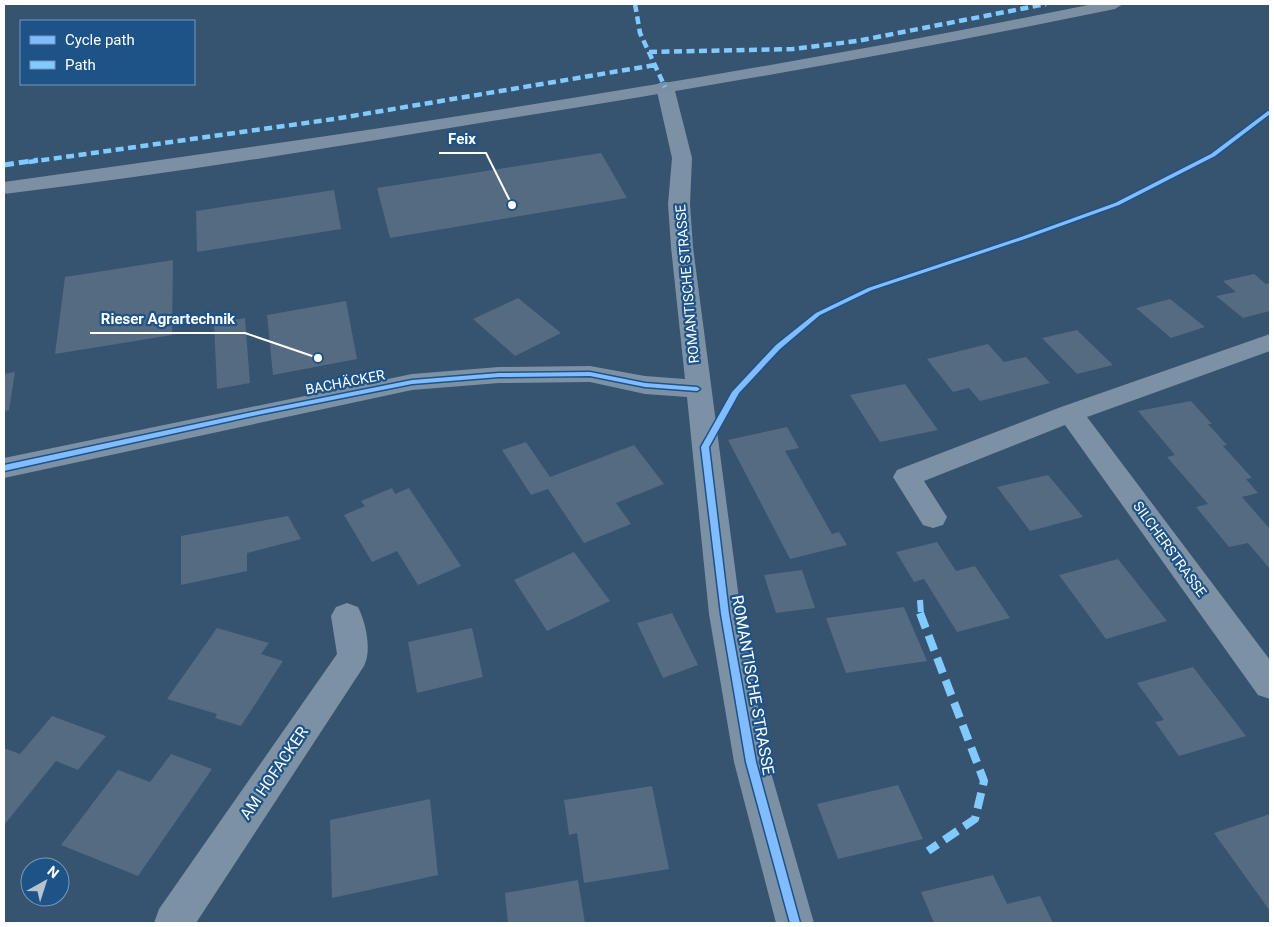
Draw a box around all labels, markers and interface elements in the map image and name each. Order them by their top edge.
legend [20,20,195,85]
text: Cycle path [65,31,135,49]
text: Path [65,56,96,74]
callout: Feix [439,123,486,153]
text: Feix [448,130,476,148]
street label: ROMANTISCHE STRASSE [672,204,702,364]
callout: Rieser Agrartechnik [90,303,245,333]
text: Rieser Agrartechnik [101,310,236,328]
street label: BACHÄCKER [304,366,386,398]
street label: SILCHERSTRASSE [1130,498,1210,600]
street label: ROMANTISCHE STRASSE [728,594,778,776]
street label: AM HOFACKER [236,723,312,823]
north arrow [20,857,70,907]
text: N [44,863,62,881]

